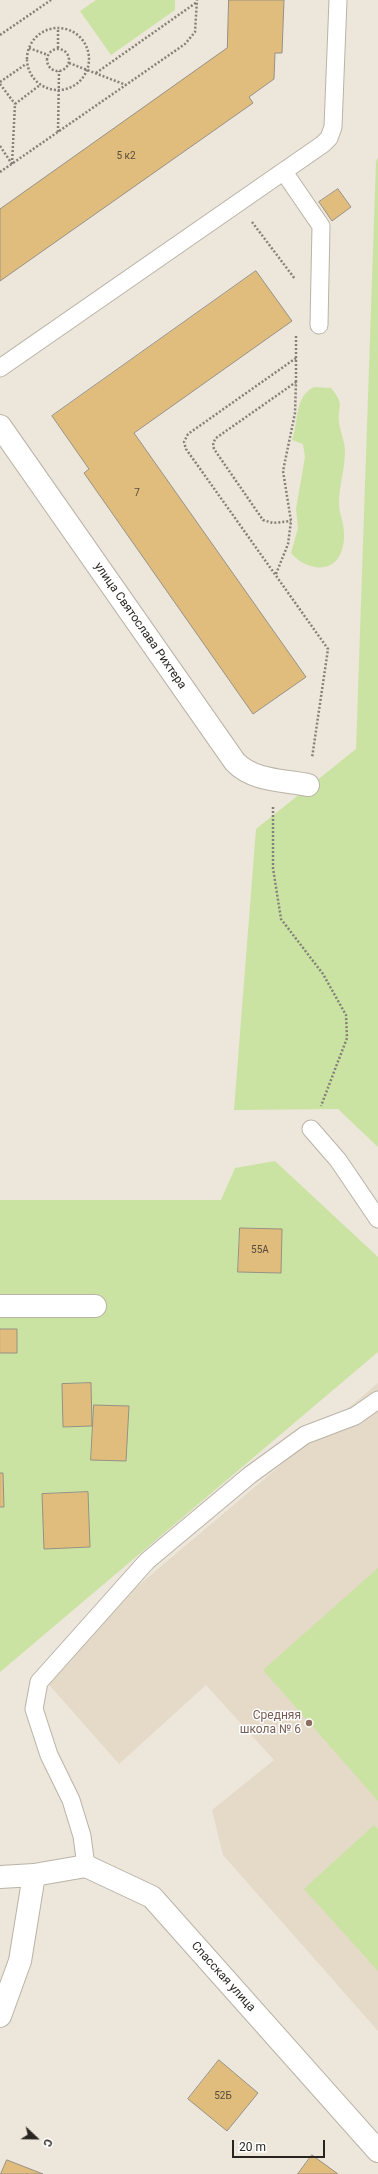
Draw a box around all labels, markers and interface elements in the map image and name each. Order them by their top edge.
house number: 5 к2 [116,150,136,162]
house number: 7 [134,487,140,499]
street label: улица Святослава Рихтера [91,560,189,692]
house number: 55А [251,1244,269,1256]
place label: Средняя школа № 6 [240,1709,301,1737]
marker: Средняя школа № 6 [304,1718,314,1728]
street label: Спасская улица [188,1939,258,2015]
house number: 52Б [214,2090,232,2102]
north arrow [16,2118,56,2158]
scale bar [234,2132,327,2158]
text: С [40,2137,55,2148]
text: 20 m [239,2140,266,2154]

